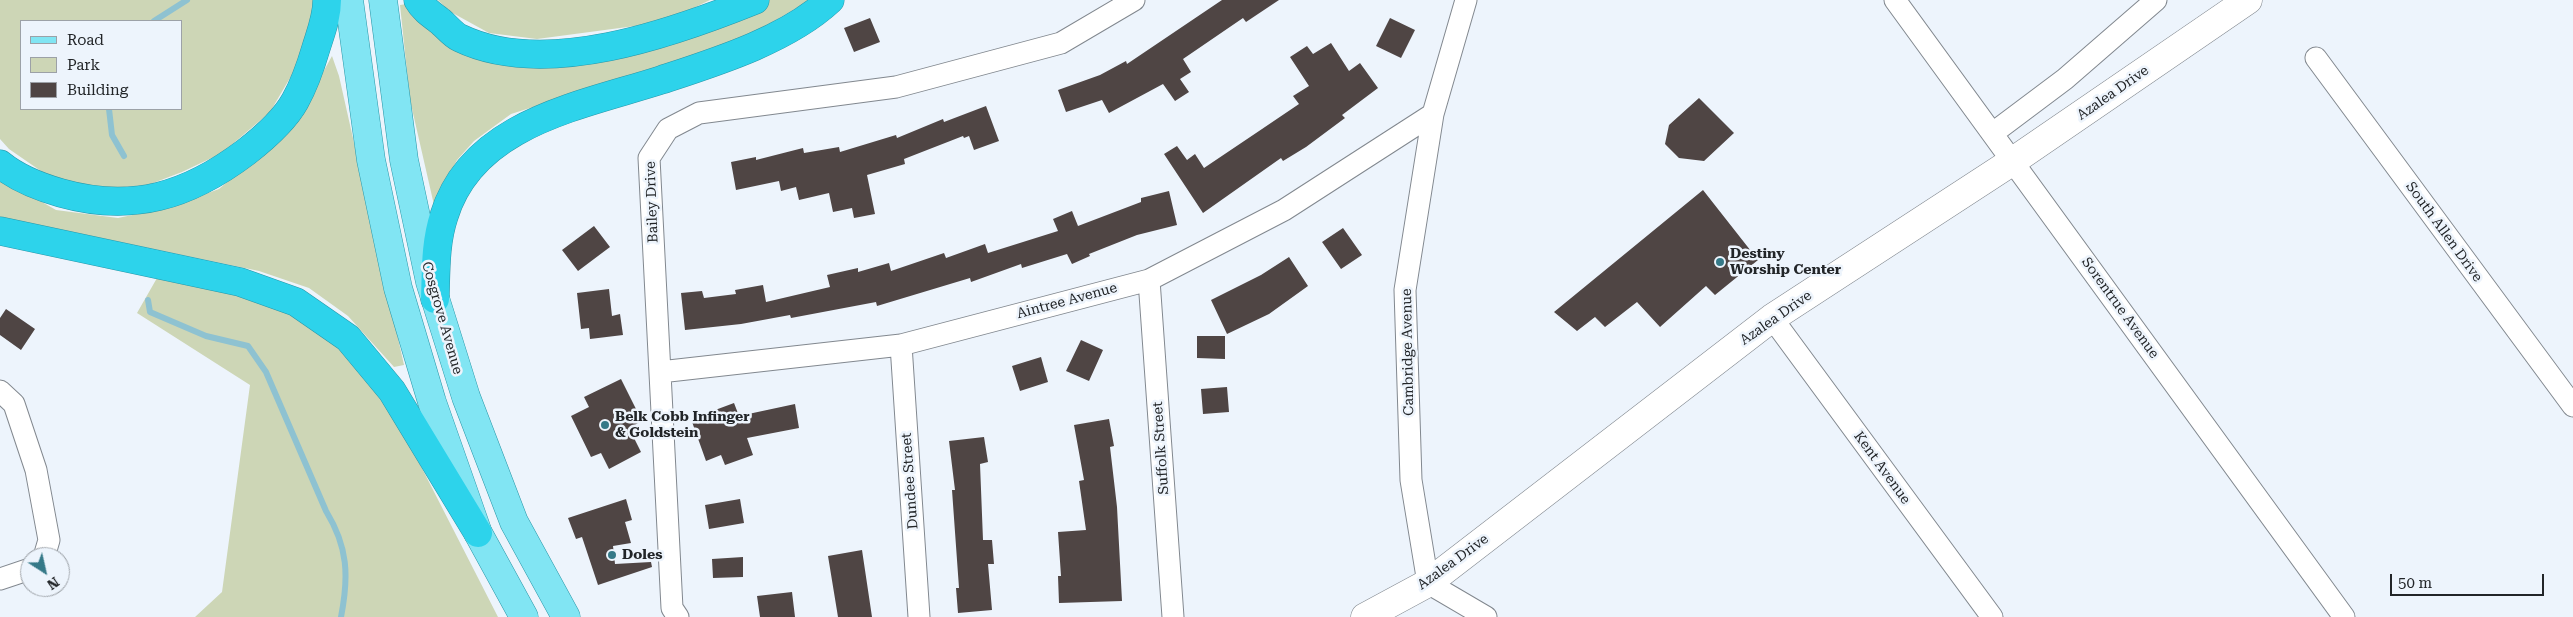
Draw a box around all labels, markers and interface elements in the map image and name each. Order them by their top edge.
legend [20,20,182,110]
text: Road [67,31,104,49]
text: Park [67,56,100,74]
street label: Azalea Drive [2074,62,2152,124]
text: Building [67,81,128,99]
street label: Bailey Drive [642,161,662,243]
street label: South Allen Drive [2402,179,2486,285]
place label: Destiny Worship Center [1730,246,1841,278]
street label: Sorentrue Avenue [2078,254,2162,362]
marker: Destiny Worship Center [1714,256,1726,268]
street label: Cosgrove Avenue [418,260,466,376]
street label: Aintree Avenue [1015,280,1119,322]
street label: Azalea Drive [1737,287,1815,349]
street label: Cambridge Avenue [1398,288,1418,416]
street label: Suffolk Street [1149,401,1173,495]
place label: Belk Cobb Infinger & Goldstein [615,409,750,442]
marker: Belk Cobb Infinger & Goldstein [599,419,611,431]
street label: Kent Avenue [1850,428,1914,508]
street label: Dundee Street [898,432,922,530]
street label: Azalea Drive [1414,531,1492,593]
north arrow [20,547,70,597]
place label: Doles [622,547,662,563]
marker: Doles [606,549,618,561]
scale bar [2393,564,2547,596]
text: N [44,574,62,593]
text: 50 m [2398,574,2432,592]

